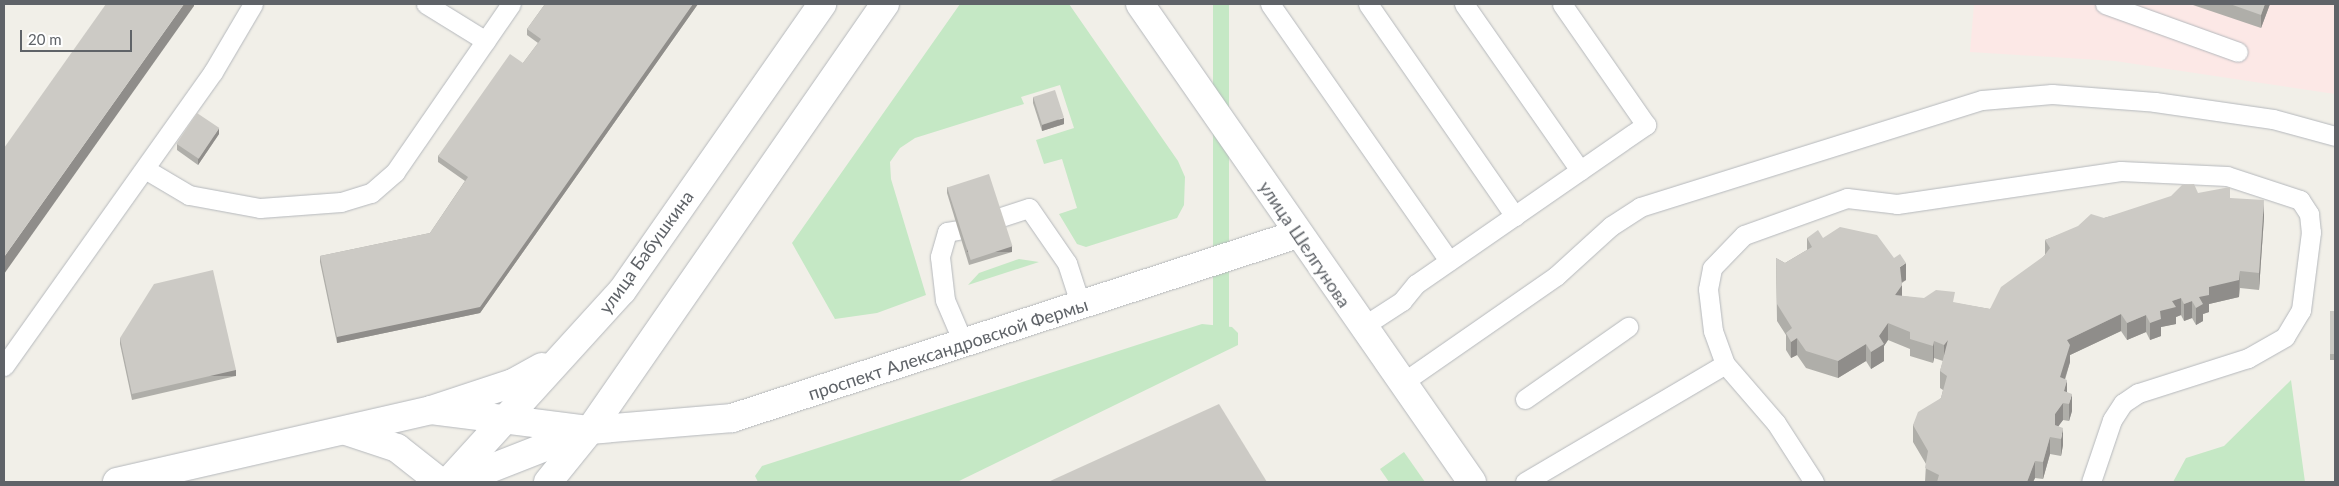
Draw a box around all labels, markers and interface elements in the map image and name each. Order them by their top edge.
scale bar [22,20,135,52]
text: 20 m [28,30,62,48]
street label: улица Шелгунова [1255,177,1355,311]
street label: улица Бабушкина [594,186,698,318]
street label: проспект Александровской Фермы [805,293,1091,405]

